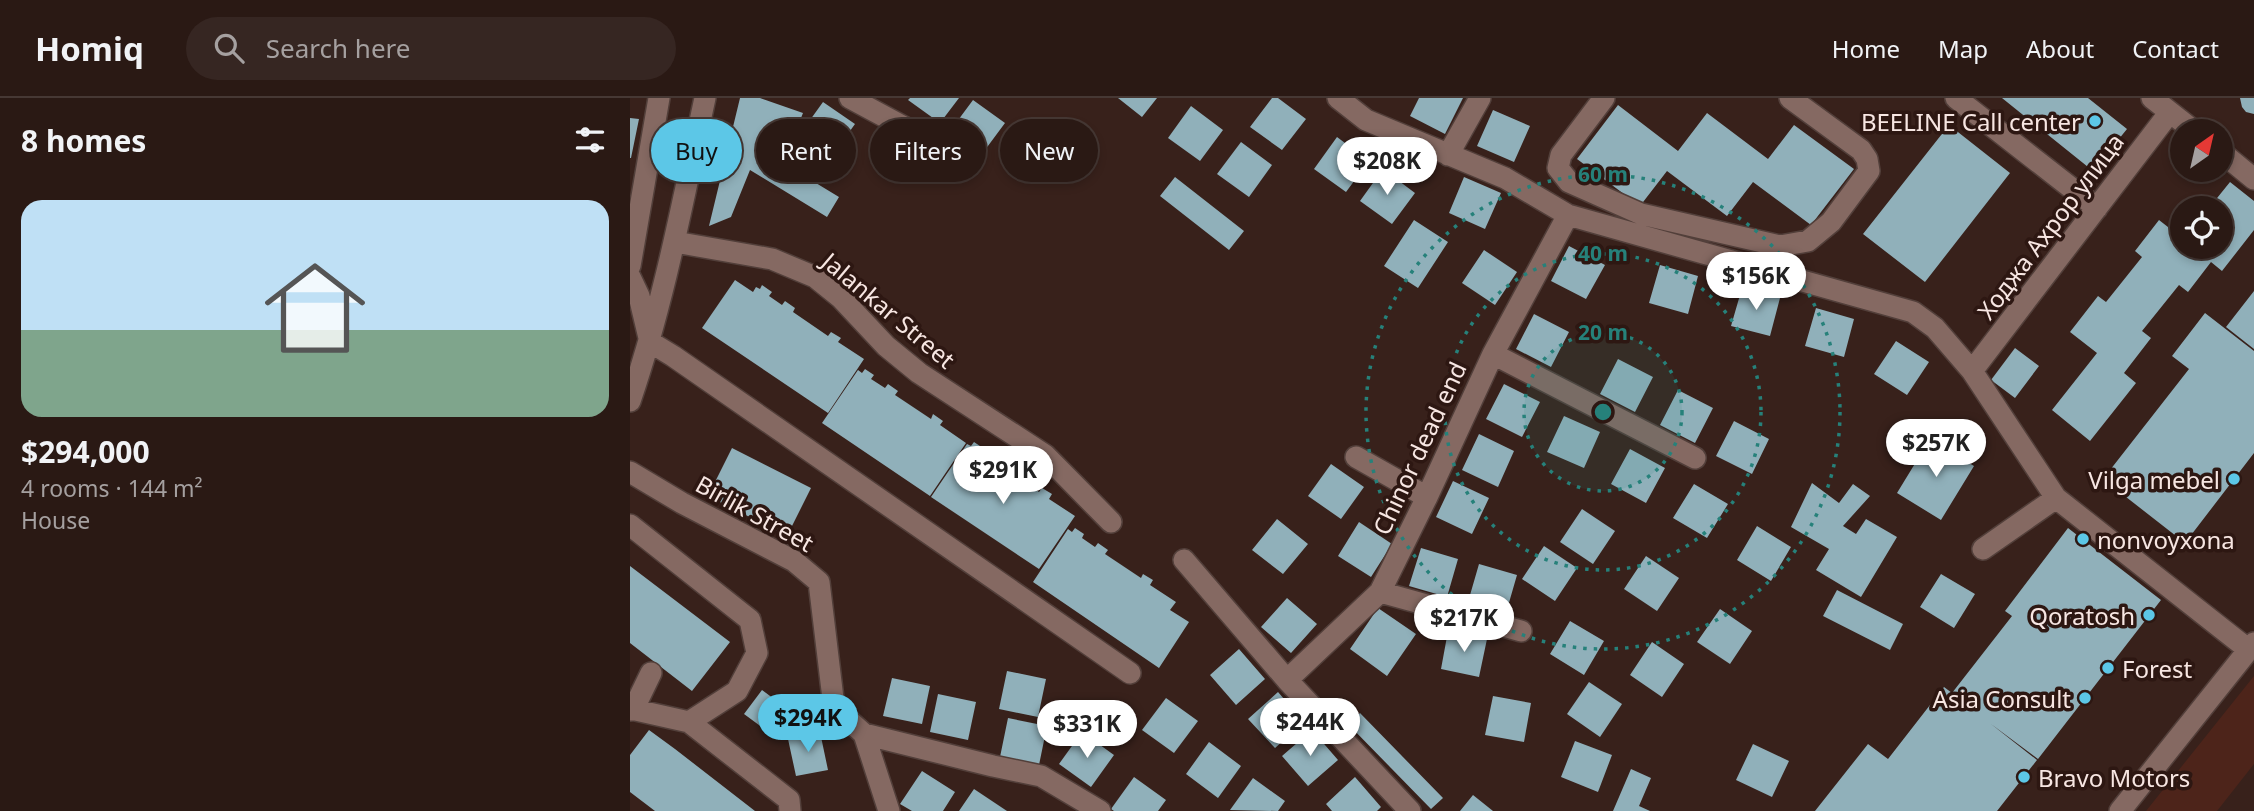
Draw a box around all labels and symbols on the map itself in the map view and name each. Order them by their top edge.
place label: BEELINE Call center [1861,105,2081,138]
marker: BEELINE Call center [2087,113,2103,129]
north arrow [2170,119,2233,182]
street label: Ходжа Ахрор улица [1969,126,2131,326]
pin: $208K [1338,138,1436,197]
text: 60 m [1578,160,1628,188]
text: 40 m [1578,239,1628,267]
street label: Jalankar Street [814,243,963,376]
pin: $156K [1707,252,1805,312]
text: 20 m [1578,318,1628,346]
street label: Chinor dead end [1364,356,1474,540]
centre of rings [1591,400,1615,424]
pin: $257K [1887,420,1985,479]
pin: $291K [954,446,1052,506]
place label: Vilga mebel [2088,463,2220,496]
street label: Birlik Street [690,467,820,559]
marker: Vilga mebel [2226,471,2242,487]
place label: nonvoyxona [2097,523,2235,556]
marker: nonvoyxona [2075,531,2091,547]
pin: $217K [1415,594,1513,654]
place label: Qoratosh [2029,599,2135,632]
marker: Qoratosh [2141,607,2157,623]
place label: Forest [2122,652,2192,685]
marker: Forest [2100,660,2116,676]
place label: Asia Consult [1933,682,2071,715]
marker: Asia Consult [2077,690,2093,706]
pin: $294K [759,694,857,754]
pin: $244K [1261,698,1359,758]
pin: $331K [1038,700,1136,760]
place label: Bravo Motors [2038,761,2190,794]
marker: Bravo Motors [2016,769,2032,785]

